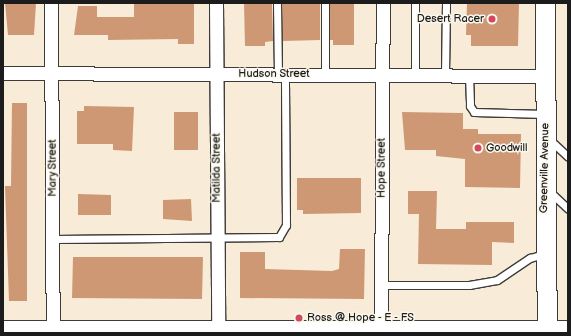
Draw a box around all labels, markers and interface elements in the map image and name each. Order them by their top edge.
place label: Desert Racer [417,12,484,26]
marker: Desert Racer [487,14,497,24]
street label: Hudson Street [238,67,310,81]
street label: Greenville Avenue [538,123,552,213]
street label: Matilda Street [210,133,224,203]
street label: Hope Street [375,138,389,198]
street label: Mary Street [46,139,60,197]
place label: Goodwill [486,141,527,155]
marker: Goodwill [473,143,483,153]
place label: Ross @ Hope - E - FS [307,311,416,325]
marker: Ross @ Hope - E - FS [294,313,304,323]

